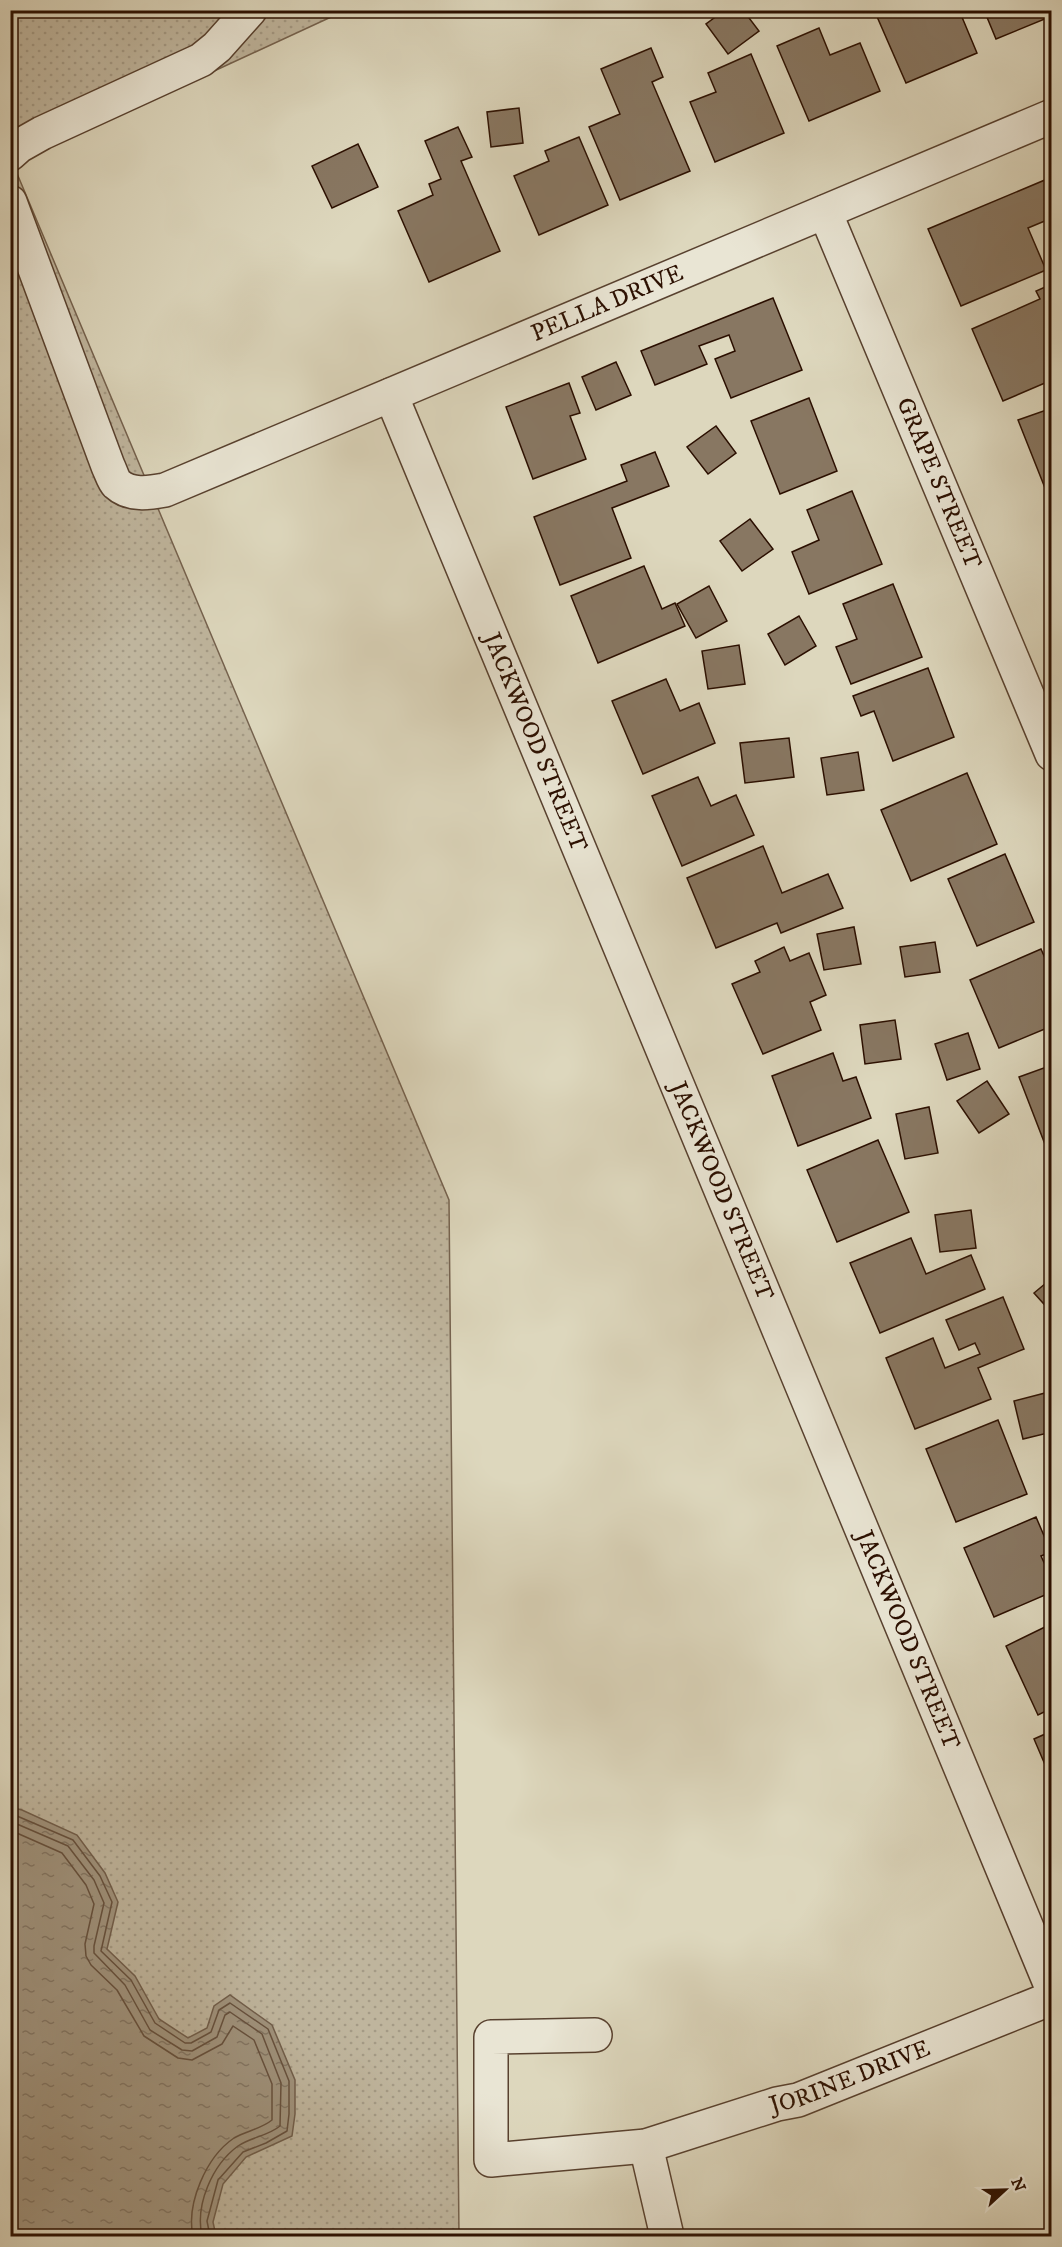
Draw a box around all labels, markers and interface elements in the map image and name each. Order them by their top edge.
street label: PELLA DRIVE [527,258,688,349]
street label: GRAPE STREET [889,393,988,573]
street label: JACKWOOD STREET [476,626,594,856]
street label: JACKWOOD STREET [662,1075,780,1305]
street label: JACKWOOD STREET [848,1524,966,1754]
street label: JORINE DRIVE [764,2033,935,2121]
north arrow [975,2160,1035,2220]
text: N [1006,2175,1030,2195]

